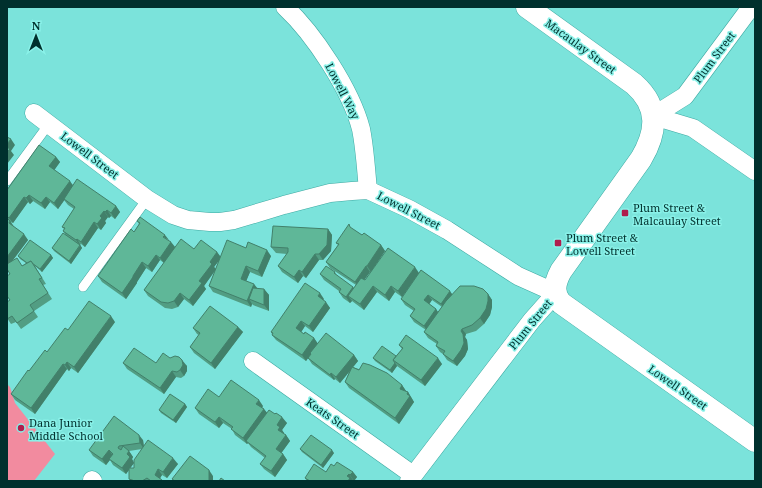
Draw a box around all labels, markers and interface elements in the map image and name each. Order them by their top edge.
street label: Macaulay Street [543,15,620,77]
north arrow [16,16,56,56]
text: N [32,18,41,33]
street label: Plum Street [690,28,738,86]
street label: Lowell Way [322,60,364,122]
street label: Lowell Street [58,128,122,182]
street label: Lowell Street [375,188,443,232]
place label: Plum Street & Malcaulay Street [633,200,721,228]
marker: Plum Street & Malcaulay Street [620,208,630,218]
place label: Plum Street & Lowell Street [566,230,639,258]
marker: Plum Street & Lowell Street [553,238,563,248]
street label: Plum Street [505,295,555,352]
street label: Lowell Street [645,361,711,413]
street label: Keats Street [303,394,363,442]
place label: Dana Junior Middle School [29,415,104,443]
marker: Dana Junior Middle School [16,423,26,433]

